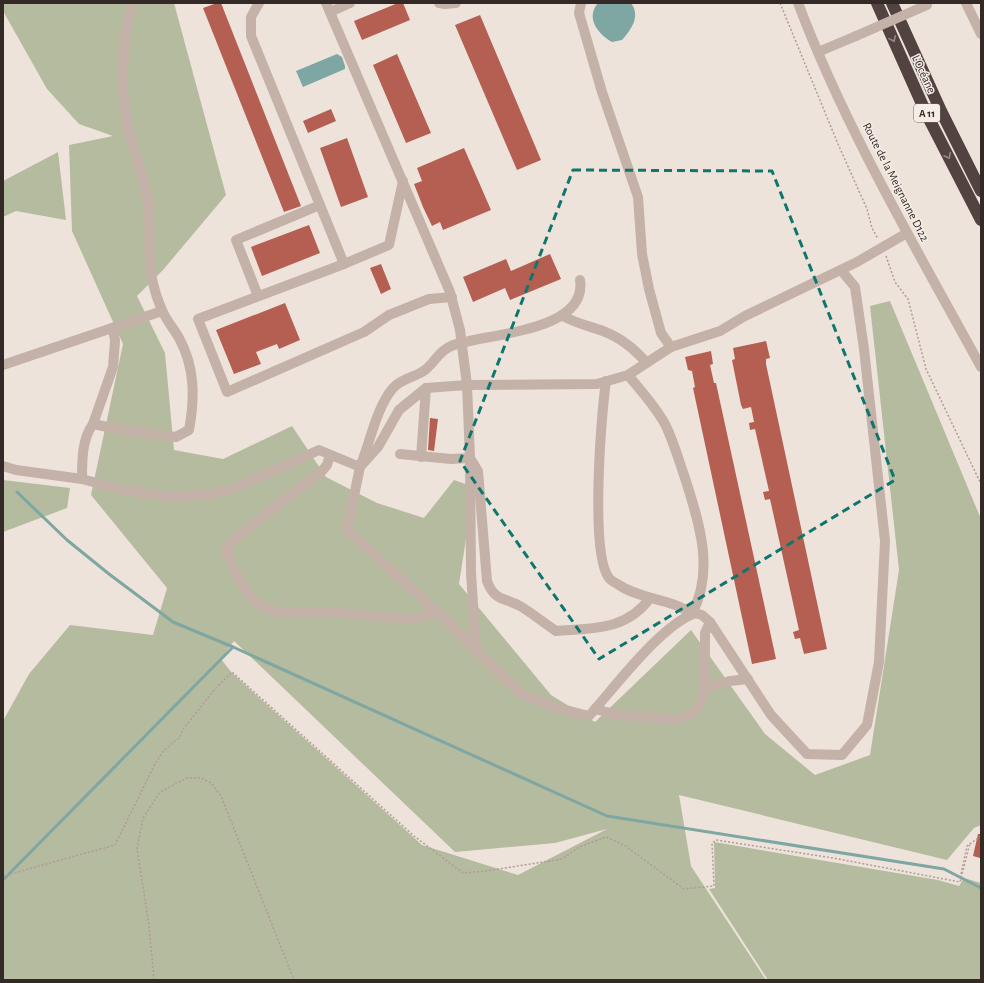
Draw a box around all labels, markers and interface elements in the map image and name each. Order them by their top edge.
one-way arrow [888,34,896,42]
street label: L’Océane [910,53,938,95]
road number: A 11 [914,104,940,122]
street label: Route de la Meignanne D122 [861,121,931,244]
one-way arrow [943,152,951,160]

